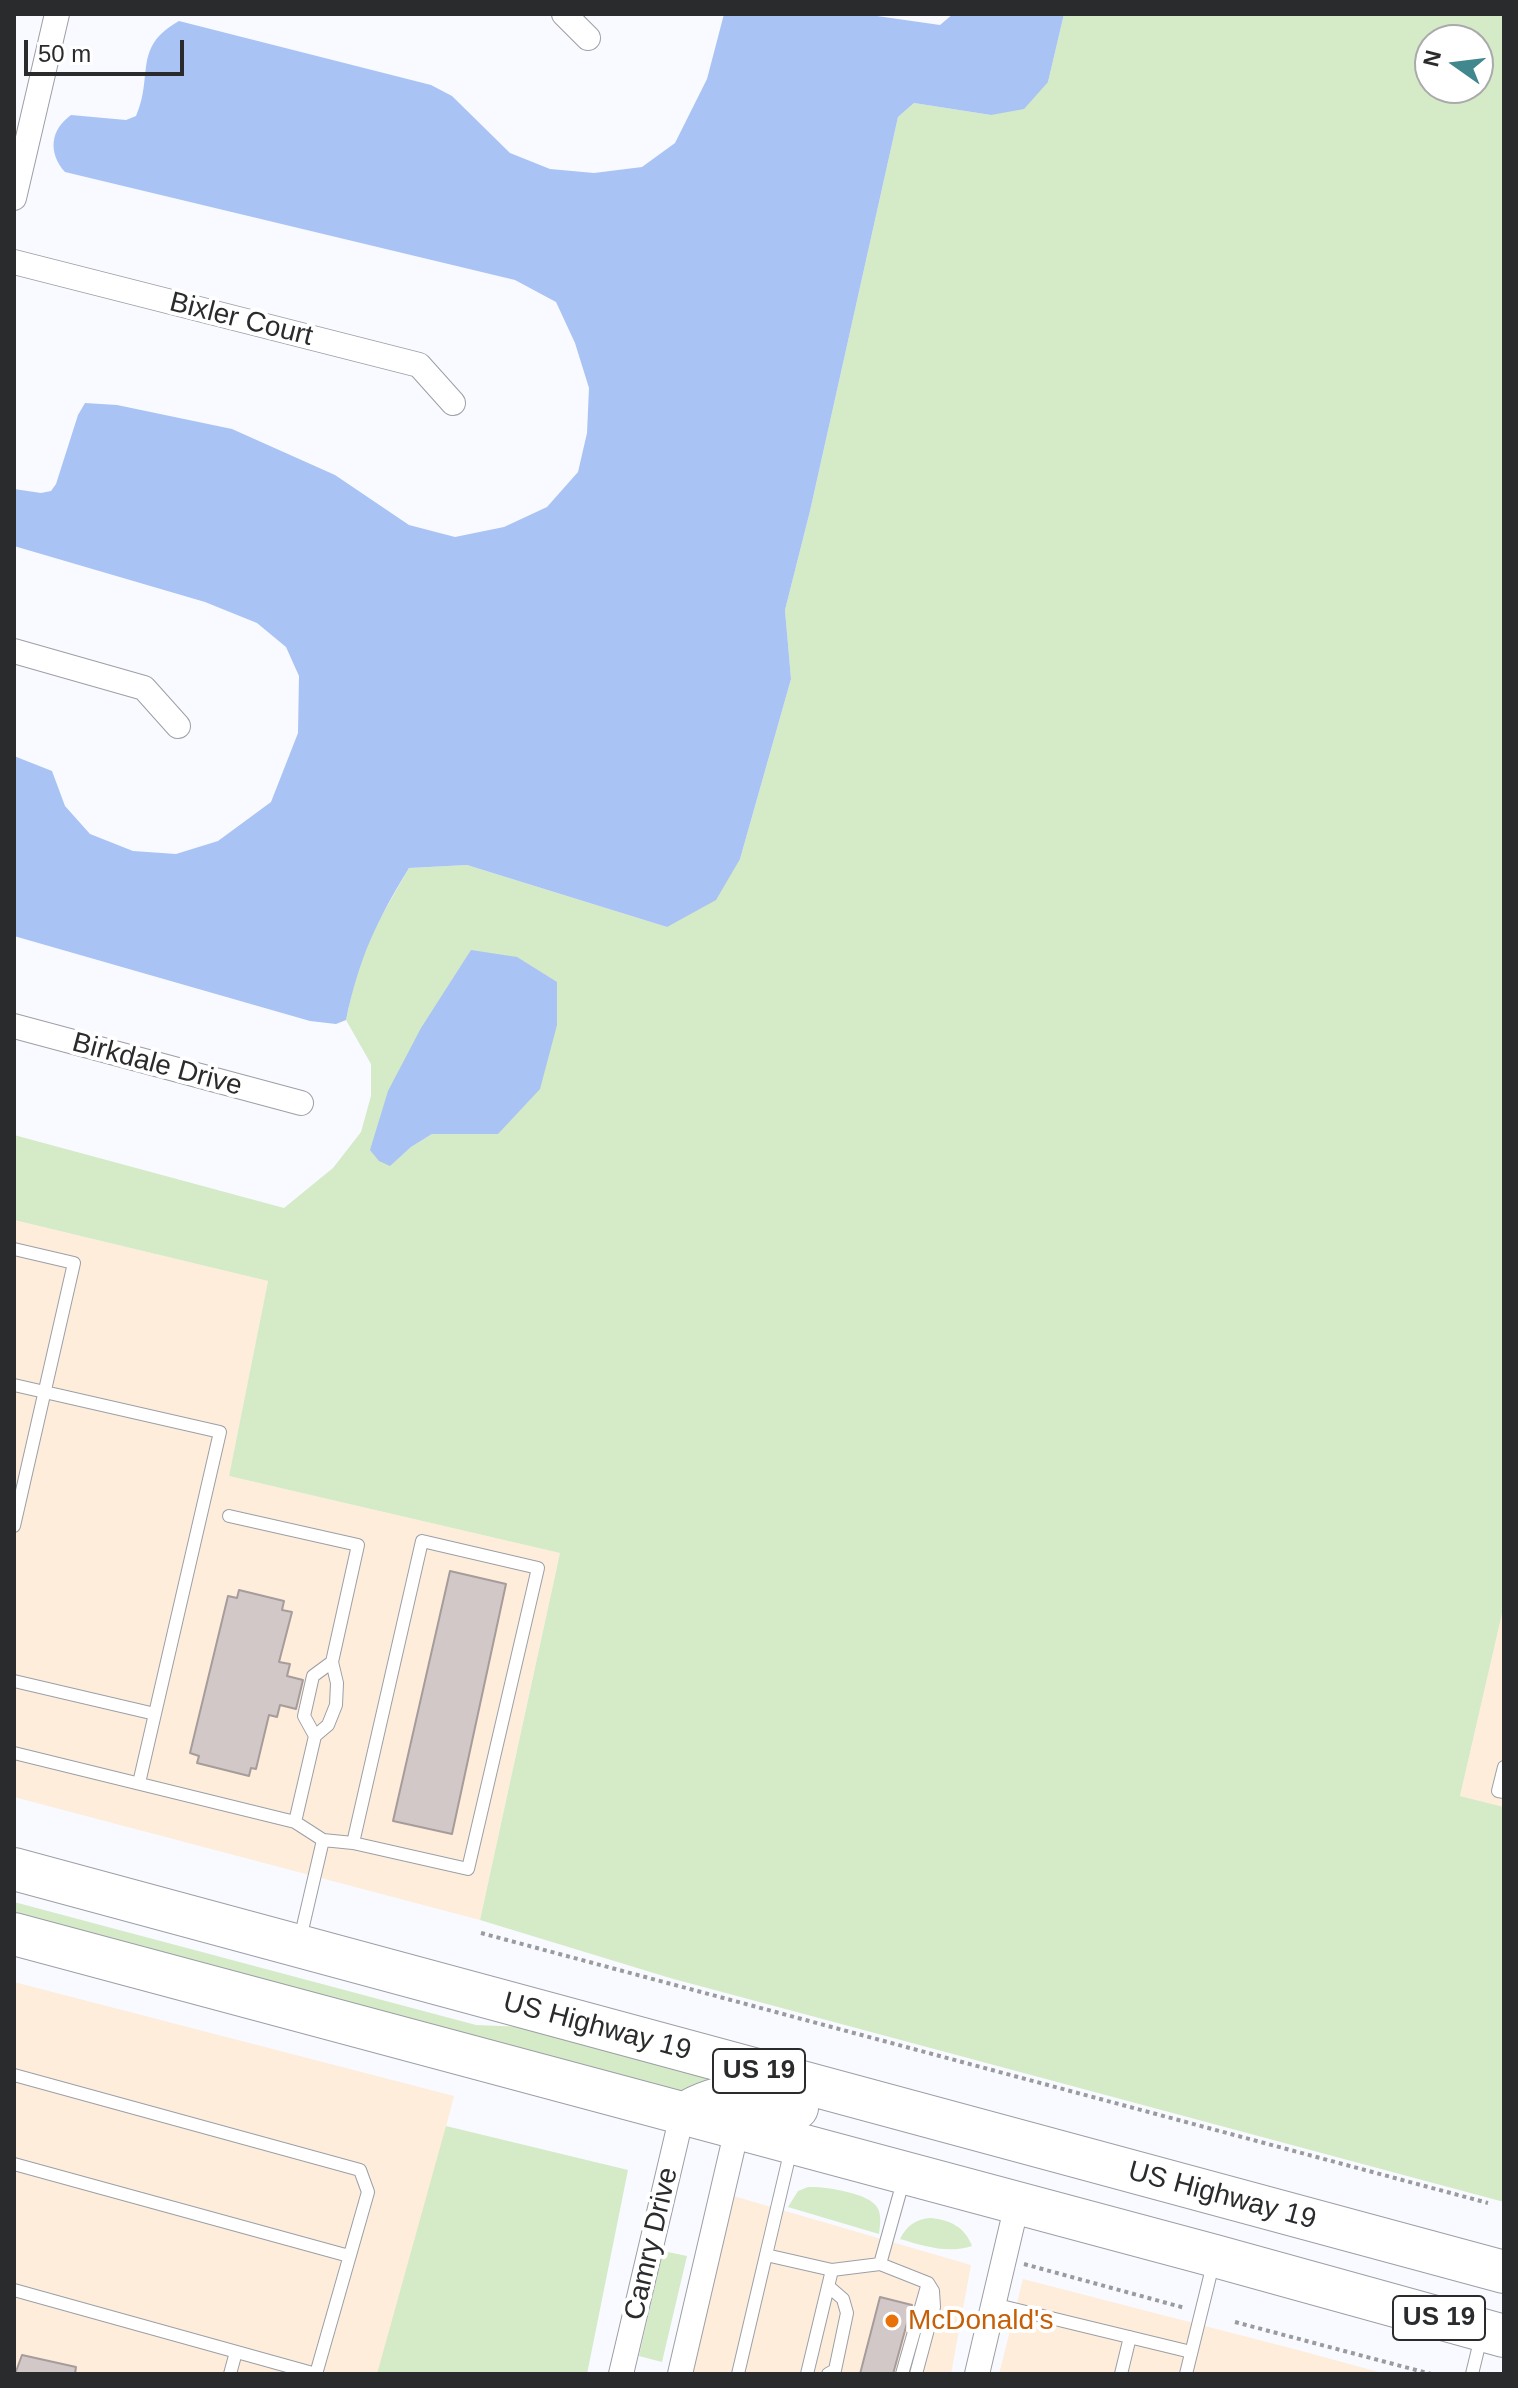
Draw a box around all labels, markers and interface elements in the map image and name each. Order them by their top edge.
scale bar [28,24,188,74]
north arrow [1414,24,1494,104]
text: 50 m [38,40,91,67]
text: N [1418,48,1446,69]
street label: Bixler Court [166,286,316,354]
street label: Birkdale Drive [68,1026,246,1104]
street label: US Highway 19 [499,1986,695,2068]
road number: US 19 [713,2049,805,2093]
street label: US Highway 19 [1124,2155,1320,2237]
street label: Camry Drive [618,2164,686,2324]
road number: US 19 [1393,2296,1485,2340]
place label: McDonald's [908,2304,1053,2338]
marker: McDonald's [883,2312,901,2330]

